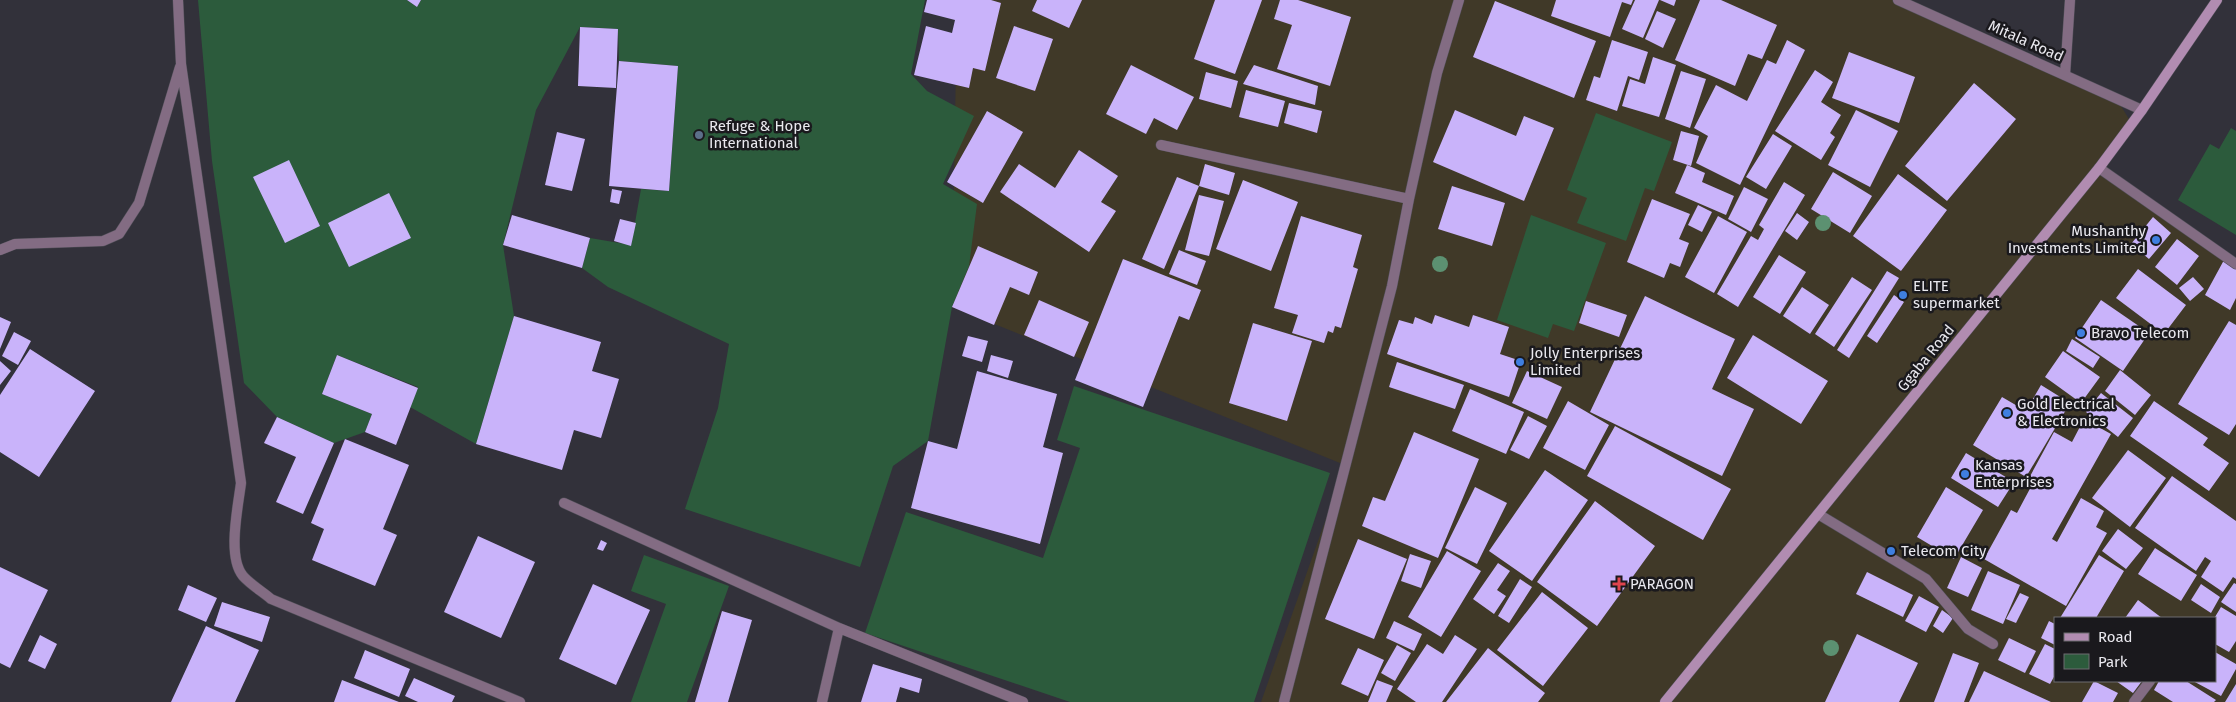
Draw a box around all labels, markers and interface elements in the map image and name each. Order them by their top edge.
street label: Mitala Road [1986,16,2066,66]
place label: Refuge & Hope International [709,117,810,152]
marker: Refuge & Hope International [693,129,705,141]
place label: Mushanthy Investments Limited [2008,222,2147,257]
marker: Mushanthy Investments Limited [2150,234,2162,246]
place label: ELITE supermarket [1913,277,2000,312]
marker: ELITE supermarket [1897,289,1909,301]
street label: Ggaba Road [1894,321,1958,395]
place label: Bravo Telecom [2091,324,2189,342]
marker: Bravo Telecom [2075,327,2087,339]
place label: Jolly Enterprises Limited [1530,344,1640,379]
marker: Jolly Enterprises Limited [1514,356,1526,368]
place label: Gold Electrical & Electronics [2017,395,2116,430]
marker: Gold Electrical & Electronics [2001,407,2013,419]
place label: Kansas Enterprises [1975,456,2052,491]
marker: Kansas Enterprises [1959,468,1971,480]
place label: Telecom City [1901,542,1987,560]
marker: Telecom City [1885,545,1897,557]
place label: PARAGON [1630,575,1694,593]
marker: PARAGON [1612,577,1626,591]
legend [2054,617,2216,682]
text: Road [2098,628,2133,646]
text: Park [2098,653,2128,671]

